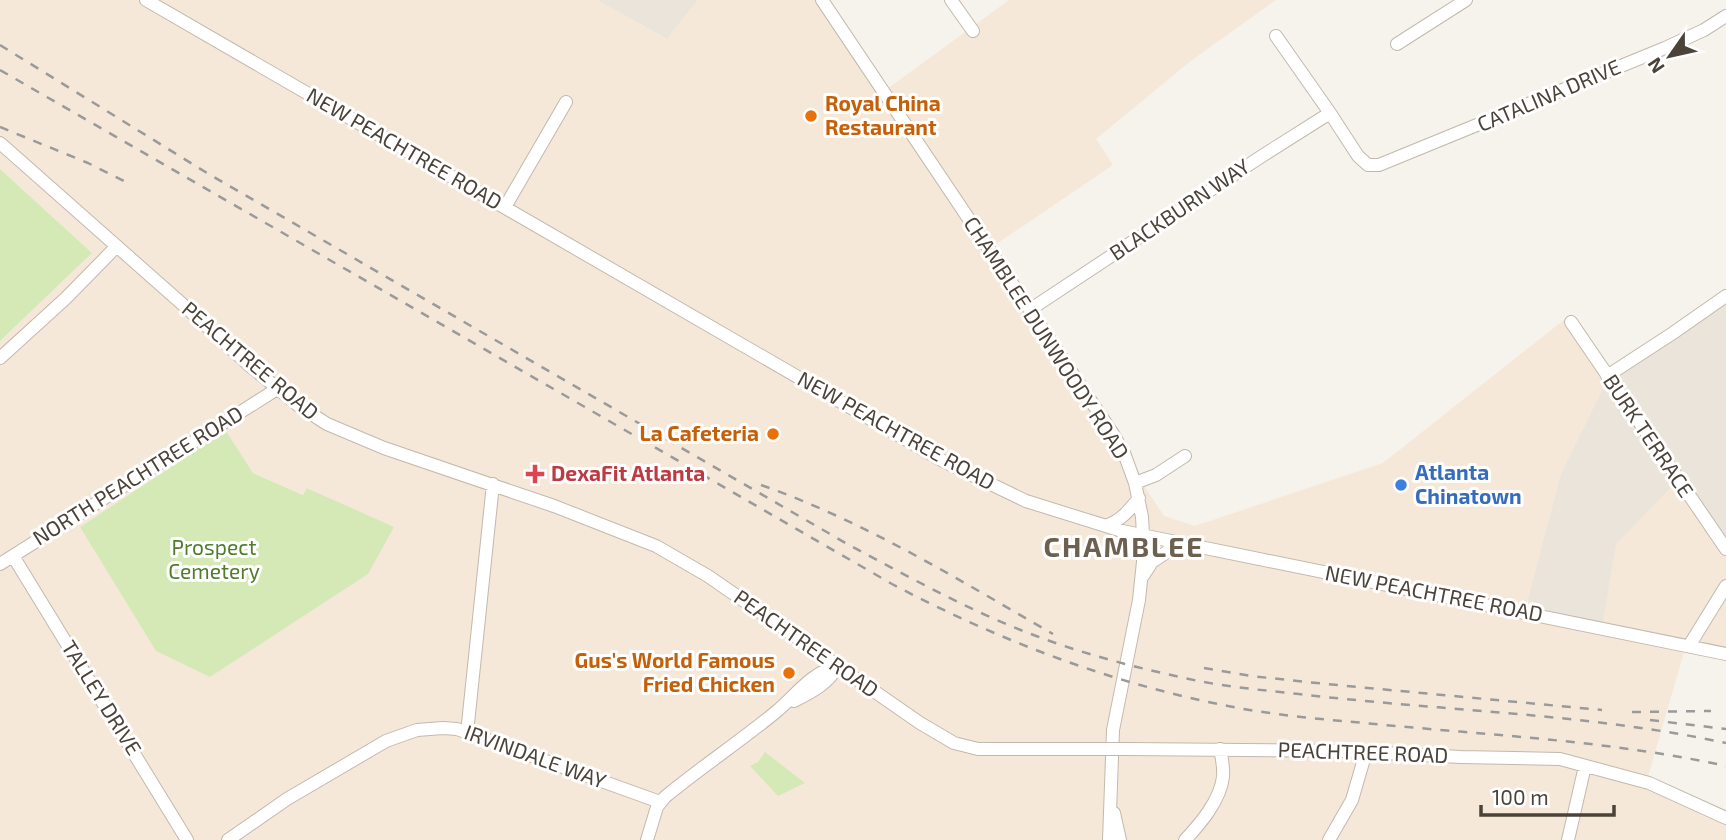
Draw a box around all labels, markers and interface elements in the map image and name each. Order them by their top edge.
north arrow [1635,21,1705,91]
street label: CATALINA DRIVE [1473,53,1624,136]
text: N [1642,54,1669,78]
street label: NEW PEACHTREE ROAD [303,82,507,214]
place label: Royal China Restaurant [825,90,941,139]
marker: Royal China Restaurant [803,108,819,124]
street label: BLACKBURN WAY [1104,153,1254,265]
street label: CHAMBLEE DUNWOODY ROAD [959,211,1135,463]
street label: PEACHTREE ROAD [178,295,324,424]
street label: NEW PEACHTREE ROAD [794,365,1000,494]
street label: BURK TERRACE [1599,369,1700,501]
street label: NORTH PEACHTREE ROAD [28,400,247,550]
place label: La Cafeteria [640,420,759,445]
marker: La Cafeteria [765,426,781,442]
place label: Atlanta Chinatown [1415,459,1522,508]
place label: DexaFit Atlanta [551,460,705,485]
marker: DexaFit Atlanta [525,464,545,484]
marker: Atlanta Chinatown [1393,477,1409,493]
district label: CHAMBLEE [1043,529,1205,563]
park label: Prospect Cemetery [168,534,260,583]
street label: NEW PEACHTREE ROAD [1323,559,1545,626]
street label: PEACHTREE ROAD [730,584,884,702]
street label: TALLEY DRIVE [57,635,147,759]
place label: Gus's World Famous Fried Chicken [575,647,775,696]
marker: Gus's World Famous Fried Chicken [781,665,797,681]
street label: IRVINDALE WAY [461,718,610,793]
street label: PEACHTREE ROAD [1277,736,1449,767]
scale bar [1481,774,1614,818]
text: 100 m [1492,784,1549,809]

